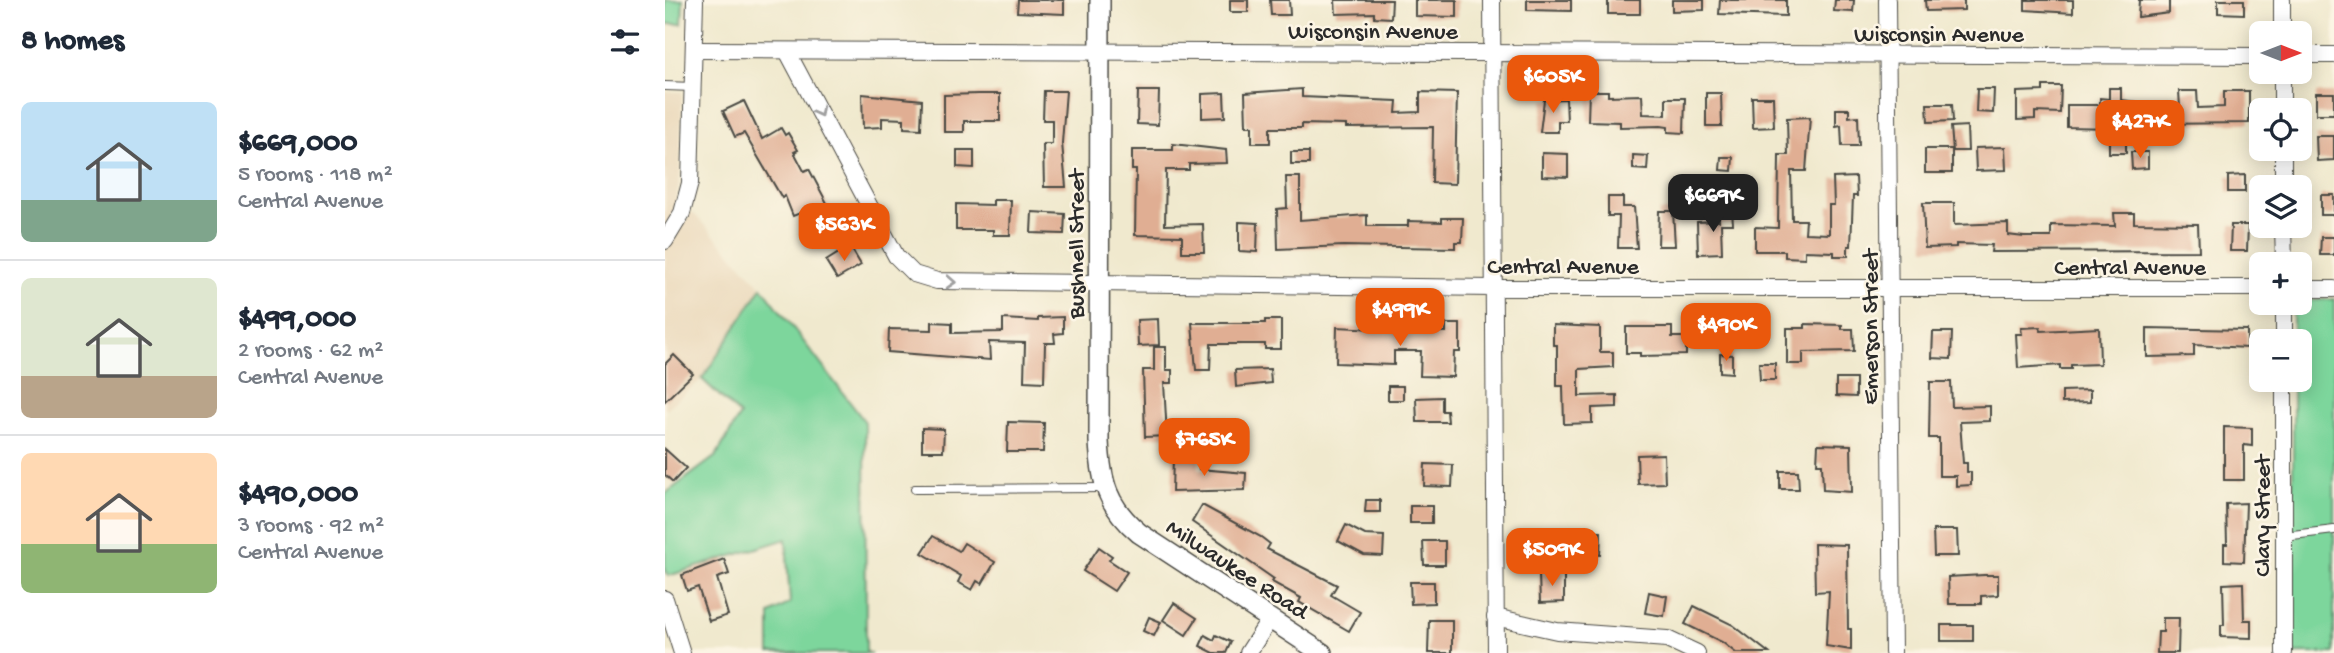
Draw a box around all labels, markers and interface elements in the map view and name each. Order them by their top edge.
street label: Wisconsin Avenue [1288,19,1458,48]
north arrow [2249,21,2312,84]
map controls [2249,21,2312,392]
street label: Wisconsin Avenue [1854,22,2024,51]
icon: filters [606,23,644,61]
text: 8 homes [21,25,124,60]
pin: $605K [1504,55,1602,115]
text: $605K [1523,64,1583,91]
button: locate [2249,98,2312,161]
pin: $427K [2091,100,2189,160]
one-way arrow [811,104,825,117]
text: $427K [2111,109,2169,136]
text: $669,000 [238,127,357,162]
icon: home [77,130,161,214]
text: 5 rooms · 118 m² [238,162,393,189]
street label: Bushnell Street [1064,167,1093,320]
pin: $669K [1664,174,1762,234]
button: layers [2249,175,2312,238]
text: $669K [1684,183,1742,210]
text: Central Avenue [238,189,383,216]
pin: $563K [795,204,893,263]
text: $563K [815,212,873,239]
street label: Emerson Street [1858,247,1887,405]
button: + [2249,252,2312,315]
street label: Central Avenue [1487,254,1639,283]
street label: Central Avenue [2054,255,2206,284]
one-way arrow [946,274,957,289]
pin: $499K [1351,288,1449,348]
text: $499K [1372,297,1428,324]
text: $499,000 [238,303,356,338]
pin: $490K [1677,304,1775,363]
icon: home [77,306,161,390]
text: $490K [1697,312,1755,339]
button: − [2249,329,2312,392]
text: 2 rooms · 62 m² [238,338,383,365]
text: Central Avenue [238,365,383,392]
pin: $765K [1155,419,1253,478]
text: $765K [1175,427,1233,454]
street label: Clary Street [2250,453,2279,577]
text: $490,000 [238,478,358,513]
icon: home [77,481,161,565]
text: 3 rooms · 92 m² [238,513,384,540]
street label: Milwaukee Road [1159,514,1314,629]
pin: $509K [1503,528,1601,588]
text: $509K [1522,537,1582,564]
text: Central Avenue [238,540,383,567]

